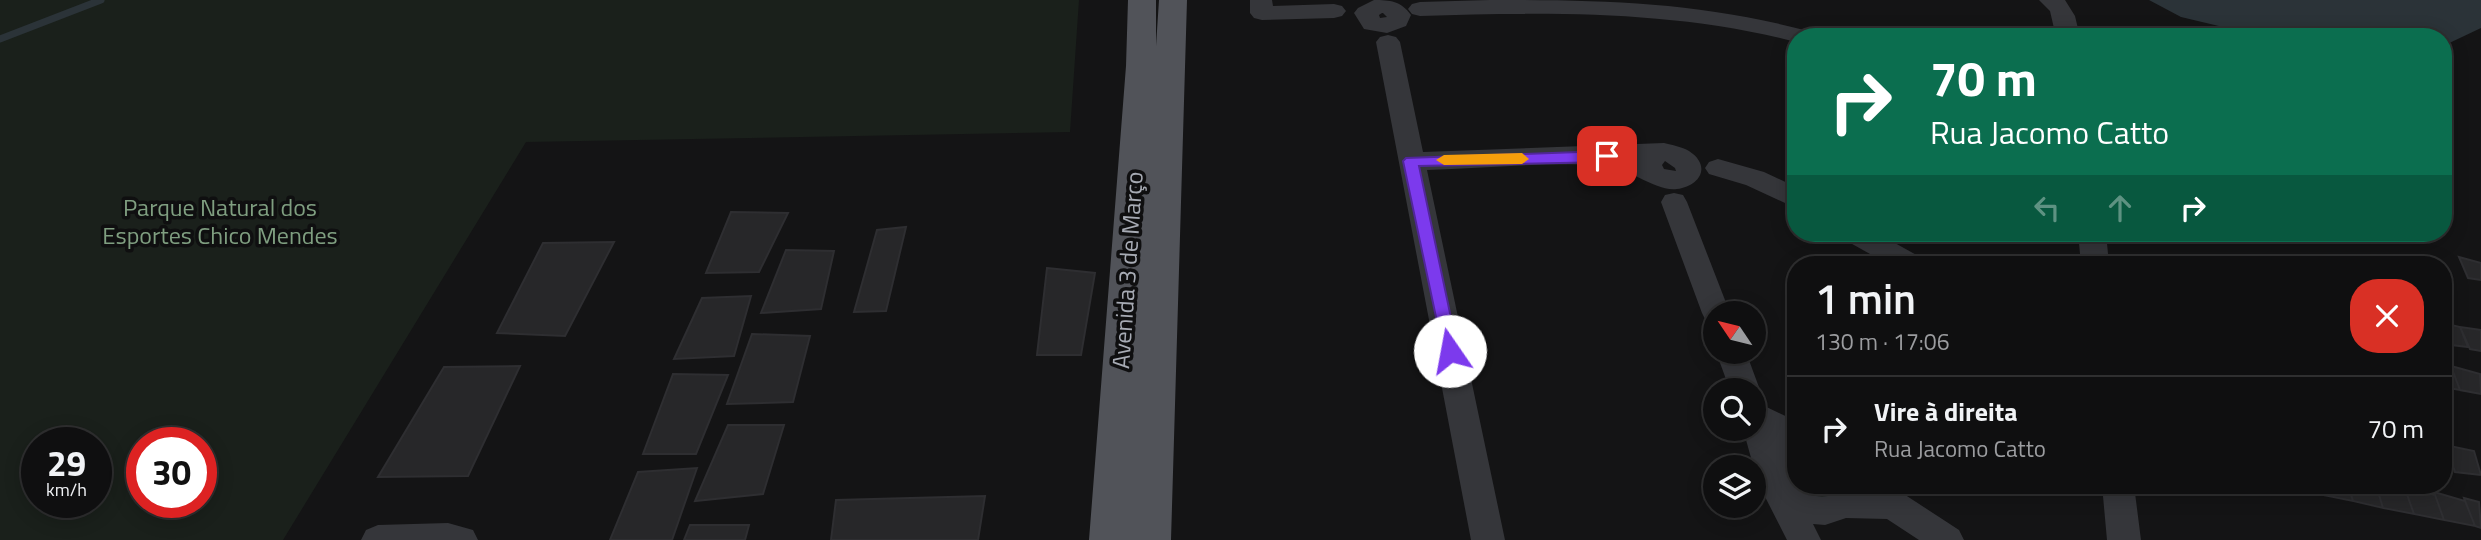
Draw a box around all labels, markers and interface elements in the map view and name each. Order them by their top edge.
text: 70 m [1930,40,2037,115]
icon: right [1815,56,1906,147]
text: Rua Jacomo Catto [1930,108,2169,156]
pin [1577,126,1637,186]
icon: arrive [1588,137,1626,175]
street label: Avenida 3 de Março [1102,170,1152,370]
park label: Parque Natural dos Esportes Chico Mendes [102,189,338,253]
icon: left [2028,189,2066,227]
icon: ahead [2101,189,2139,227]
icon: right [2174,189,2212,227]
text: 1 min [1815,266,1916,330]
button: close [2350,279,2424,353]
north arrow [1703,301,1766,364]
map controls [1703,301,1766,518]
position arrow [1413,314,1487,388]
text: 130 m · 17:06 [1815,324,1950,359]
button: search [1703,378,1766,441]
text: Vire à direita [1874,392,2017,431]
text: 70 m [2367,409,2424,448]
icon: right [1815,410,1853,448]
speed limit sign: 30 [126,427,217,518]
text: Rua Jacomo Catto [1874,431,2046,466]
text: 29 [47,436,86,490]
button: layers [1703,455,1766,518]
text: km/h [46,476,87,503]

